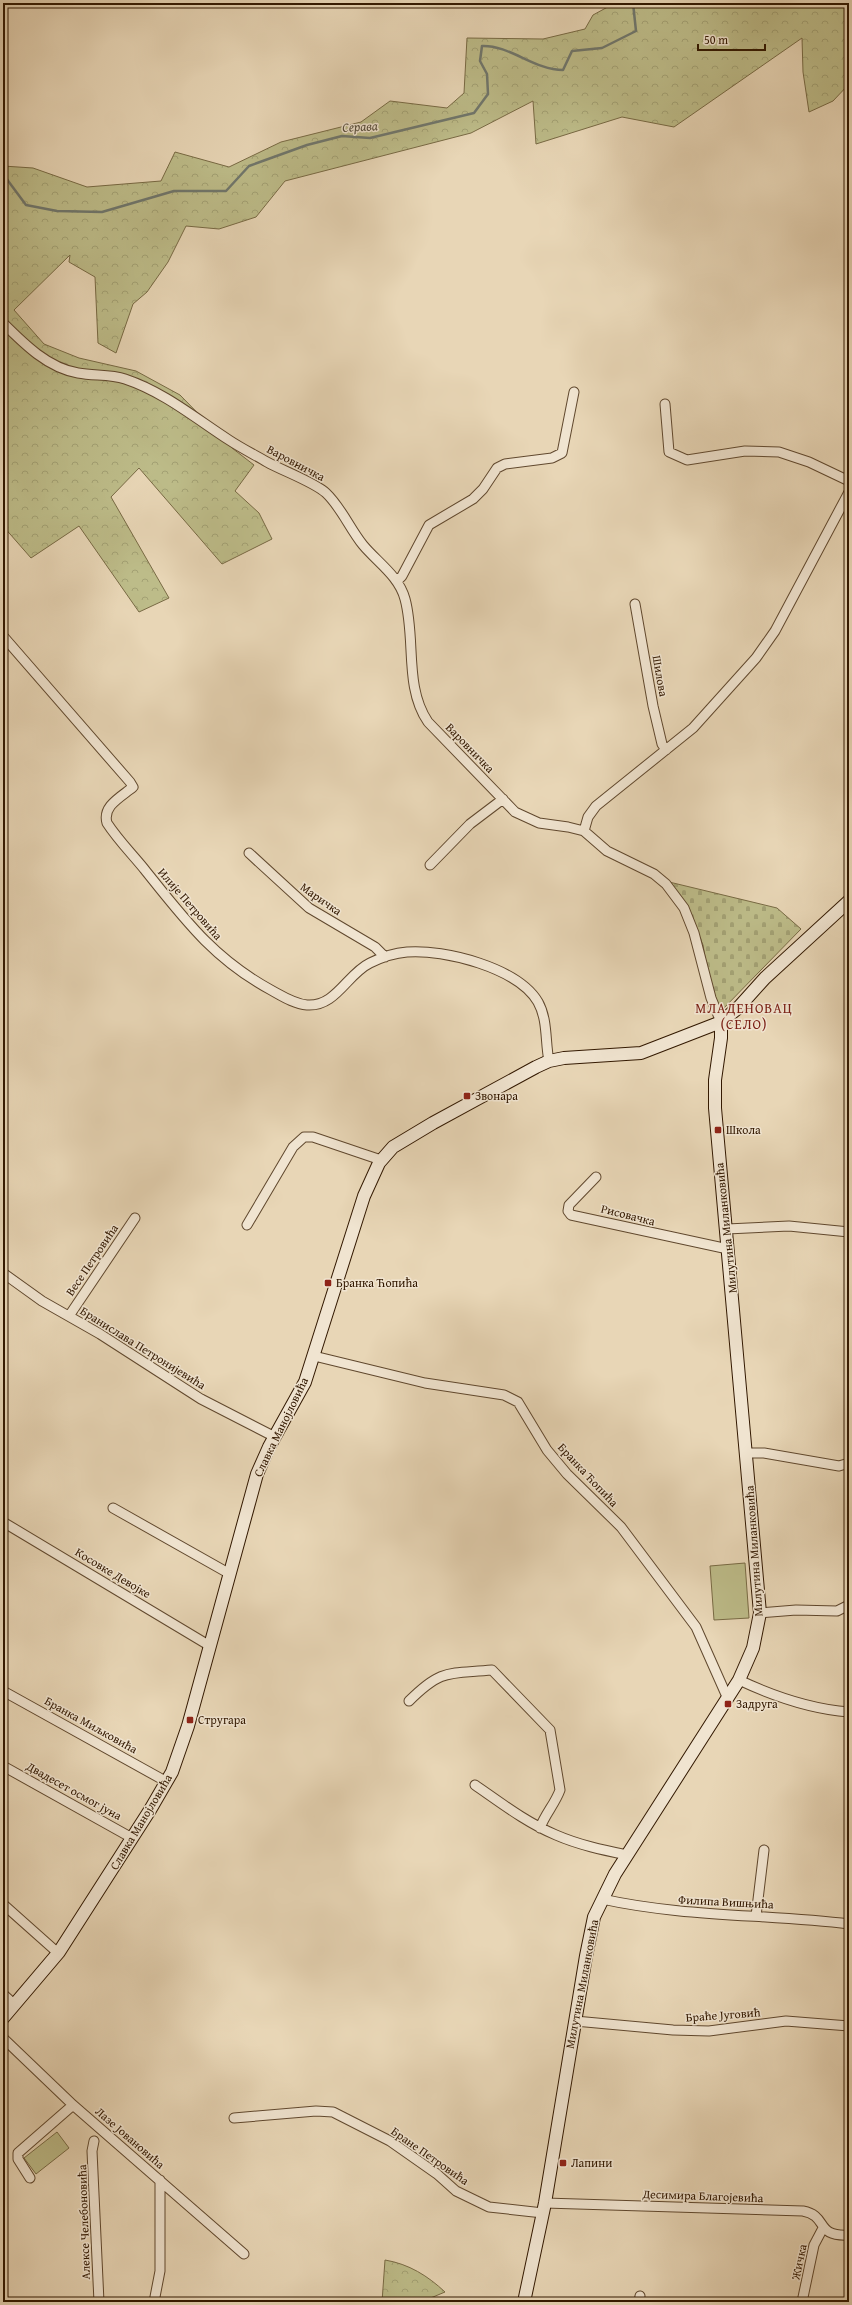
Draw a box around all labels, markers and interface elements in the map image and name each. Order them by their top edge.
scale bar [698,26,765,52]
text: 50 m [704,31,728,48]
water label: Серава [342,116,378,137]
street label: Варовничка [264,440,329,485]
street label: Шилова [649,654,673,698]
street label: Варовничка [442,719,499,777]
street label: Илије Петровића [154,864,227,944]
street label: Маричка [297,878,346,919]
district label: МЛАДЕНОВАЦ (СЕЛО) [695,998,793,1034]
place label: Звонара [475,1087,518,1104]
marker: Звонара [462,1091,472,1101]
place label: Школа [726,1121,761,1138]
marker: Школа [713,1125,723,1135]
street label: Милутина Миланковића [710,1162,741,1294]
street label: Рисовачка [599,1200,657,1229]
street label: Весе Петровића [61,1220,122,1299]
place label: Бранка Ћопића [336,1274,418,1291]
marker: Бранка Ћопића [323,1278,333,1288]
street label: Бранислава Петронијевића [77,1302,210,1393]
street label: Славка Манојловића [249,1374,312,1479]
street label: Бранка Ћопића [554,1439,623,1511]
street label: Милутина Миланковића [740,1485,767,1617]
street label: Косовке Девојке [72,1543,155,1602]
street label: Бранка Миљковића [42,1692,141,1757]
place label: Задруга [736,1695,778,1712]
marker: Задруга [723,1699,733,1709]
place label: Стругара [198,1711,246,1728]
marker: Стругара [185,1715,195,1725]
street label: Двадесет осмог јуна [23,1757,125,1824]
street label: Славка Манојловића [105,1770,176,1873]
street label: Филипа Вишњића [678,1891,774,1913]
street label: Милутина Миланковића [561,1918,602,2050]
street label: Браће Југовић [685,2003,761,2026]
street label: Лазе Јовановића [92,2103,169,2173]
street label: Бране Петровића [388,2122,473,2189]
place label: Лапини [571,2154,612,2171]
marker: Лапини [558,2158,568,2168]
street label: Алексе Челебоновића [73,2164,94,2280]
street label: Десимира Благојевића [641,2185,764,2206]
street label: Жичка [786,2242,811,2282]

